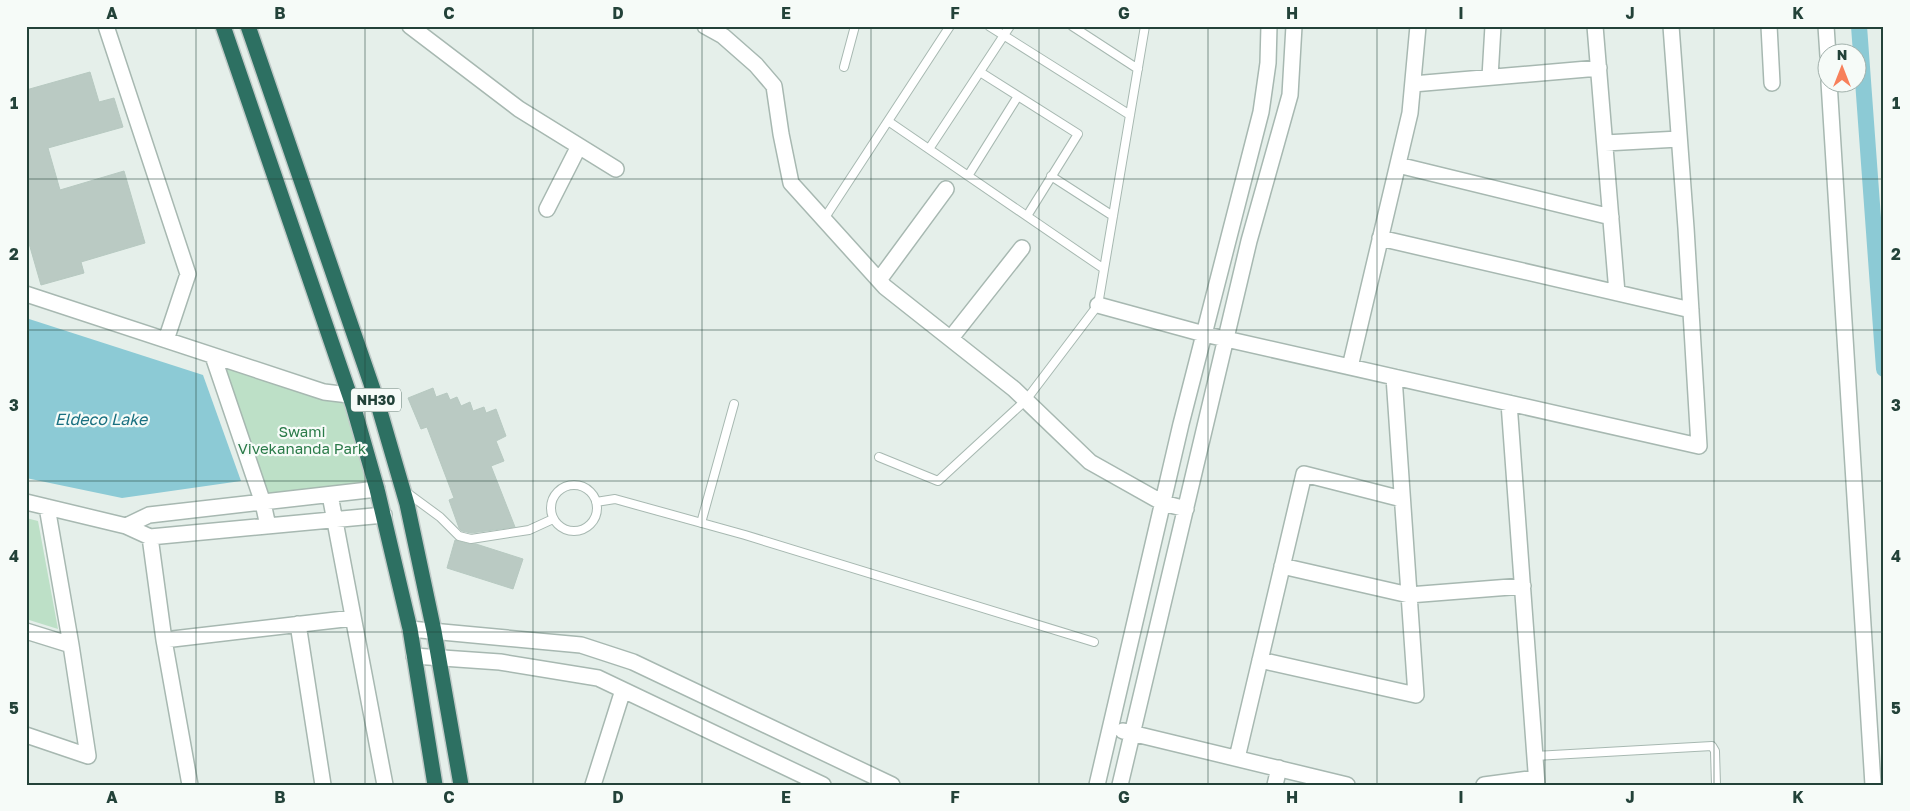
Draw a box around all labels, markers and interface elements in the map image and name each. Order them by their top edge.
text: A [106,3,118,23]
text: B [274,3,286,23]
text: C [443,3,455,23]
text: D [612,3,624,23]
text: E [781,3,791,23]
text: F [950,3,960,23]
text: G [1118,3,1130,23]
text: H [1286,3,1298,23]
text: I [1458,3,1464,23]
text: J [1625,3,1635,23]
text: K [1792,3,1804,23]
north arrow [1818,42,1868,92]
text: N [1837,46,1847,63]
text: 1 [10,93,18,113]
text: 1 [1892,93,1900,113]
text: 2 [9,244,19,264]
text: 2 [1891,244,1901,264]
road number: NH30 [351,388,401,412]
text: 3 [9,395,19,415]
text: 3 [1891,395,1901,415]
water label: Eldeco Lake [55,409,149,429]
park label: Swami Vivekananda Park [238,422,367,457]
text: 4 [9,546,19,566]
text: 4 [1891,546,1901,566]
text: 5 [9,698,19,718]
text: 5 [1891,698,1901,718]
text: A [106,787,118,807]
text: B [274,787,286,807]
text: C [443,787,455,807]
text: D [612,787,624,807]
text: E [781,787,791,807]
text: F [950,787,960,807]
text: G [1118,787,1130,807]
text: H [1286,787,1298,807]
text: I [1458,787,1464,807]
text: J [1625,787,1635,807]
text: K [1792,787,1804,807]

